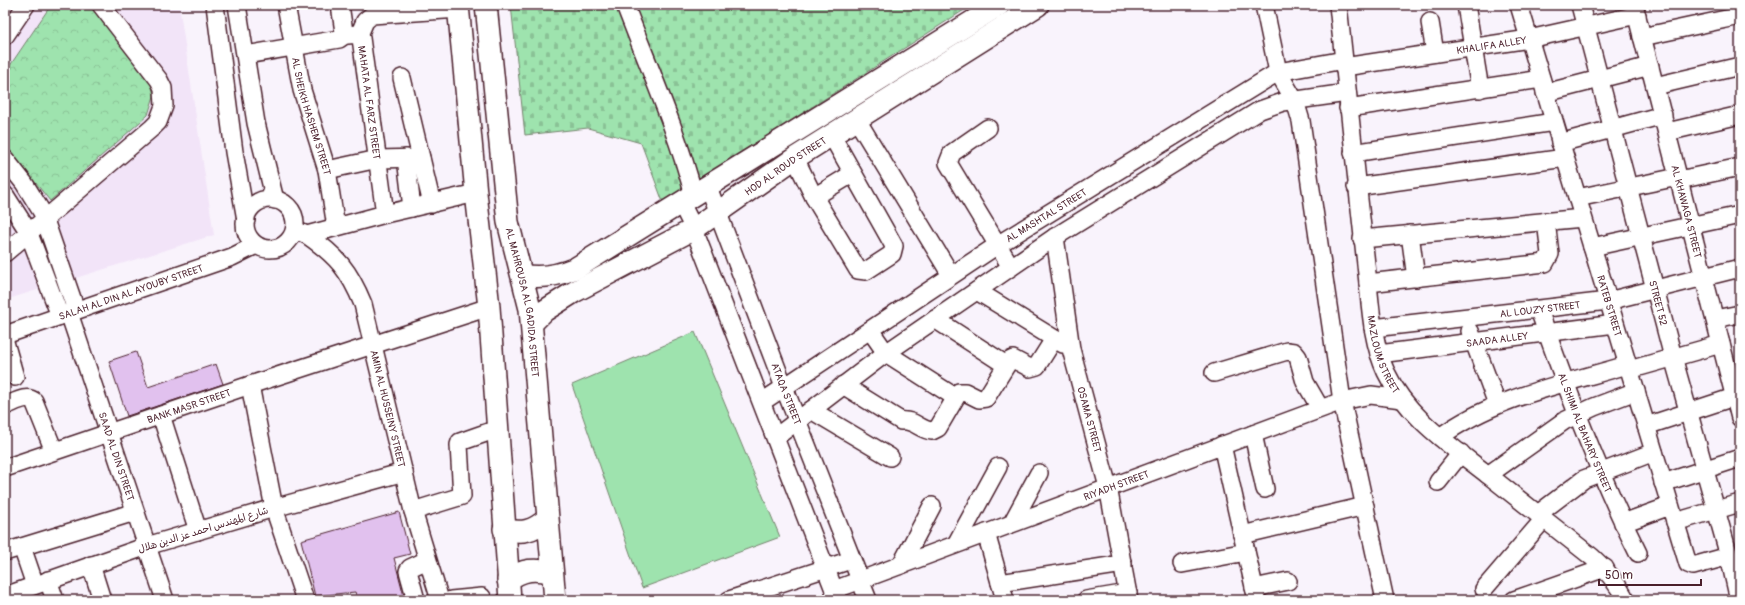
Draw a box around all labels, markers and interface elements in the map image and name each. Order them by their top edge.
street label: KHALIFA ALLEY [1456,34,1528,57]
street label: MAHATA AL FARZ STREET [355,45,383,160]
street label: AL SHEIKH HASHEM STREET [289,56,333,176]
street label: HOD AL ROUD STREET [743,135,829,198]
street label: AL KHAWAGA STREET [1668,164,1704,260]
street label: AL MASHTAL STREET [1004,186,1090,245]
street label: AL MAHROUSA AL GADIDA STREET [503,226,541,378]
street label: SALAH AL DIN AL AYOUBY STREET [57,262,205,323]
street label: RATEB STREET [1594,274,1624,338]
street label: STREET 52 [1646,279,1670,327]
street label: AL LOUZY STREET [1499,299,1581,320]
street label: MAZLOUM STREET [1364,315,1402,396]
street label: SAADA ALLEY [1465,330,1529,350]
street label: AMIN AL HUSSEINY STREET [367,349,407,469]
street label: ATAQA STREET [768,361,803,427]
street label: AL SHIMI AL BAHARY STREET [1555,371,1614,495]
street label: OSAMA STREET [1074,385,1104,454]
street label: BANK MASR STREET [146,387,233,426]
street label: SAAD AL DIN STREET [96,411,137,503]
street label: RIYADH STREET [1082,468,1151,504]
street label: شارع المهندس احمد عز الدين هلال [137,504,270,556]
scale bar [1599,561,1701,587]
text: 50 m [1605,568,1633,583]

